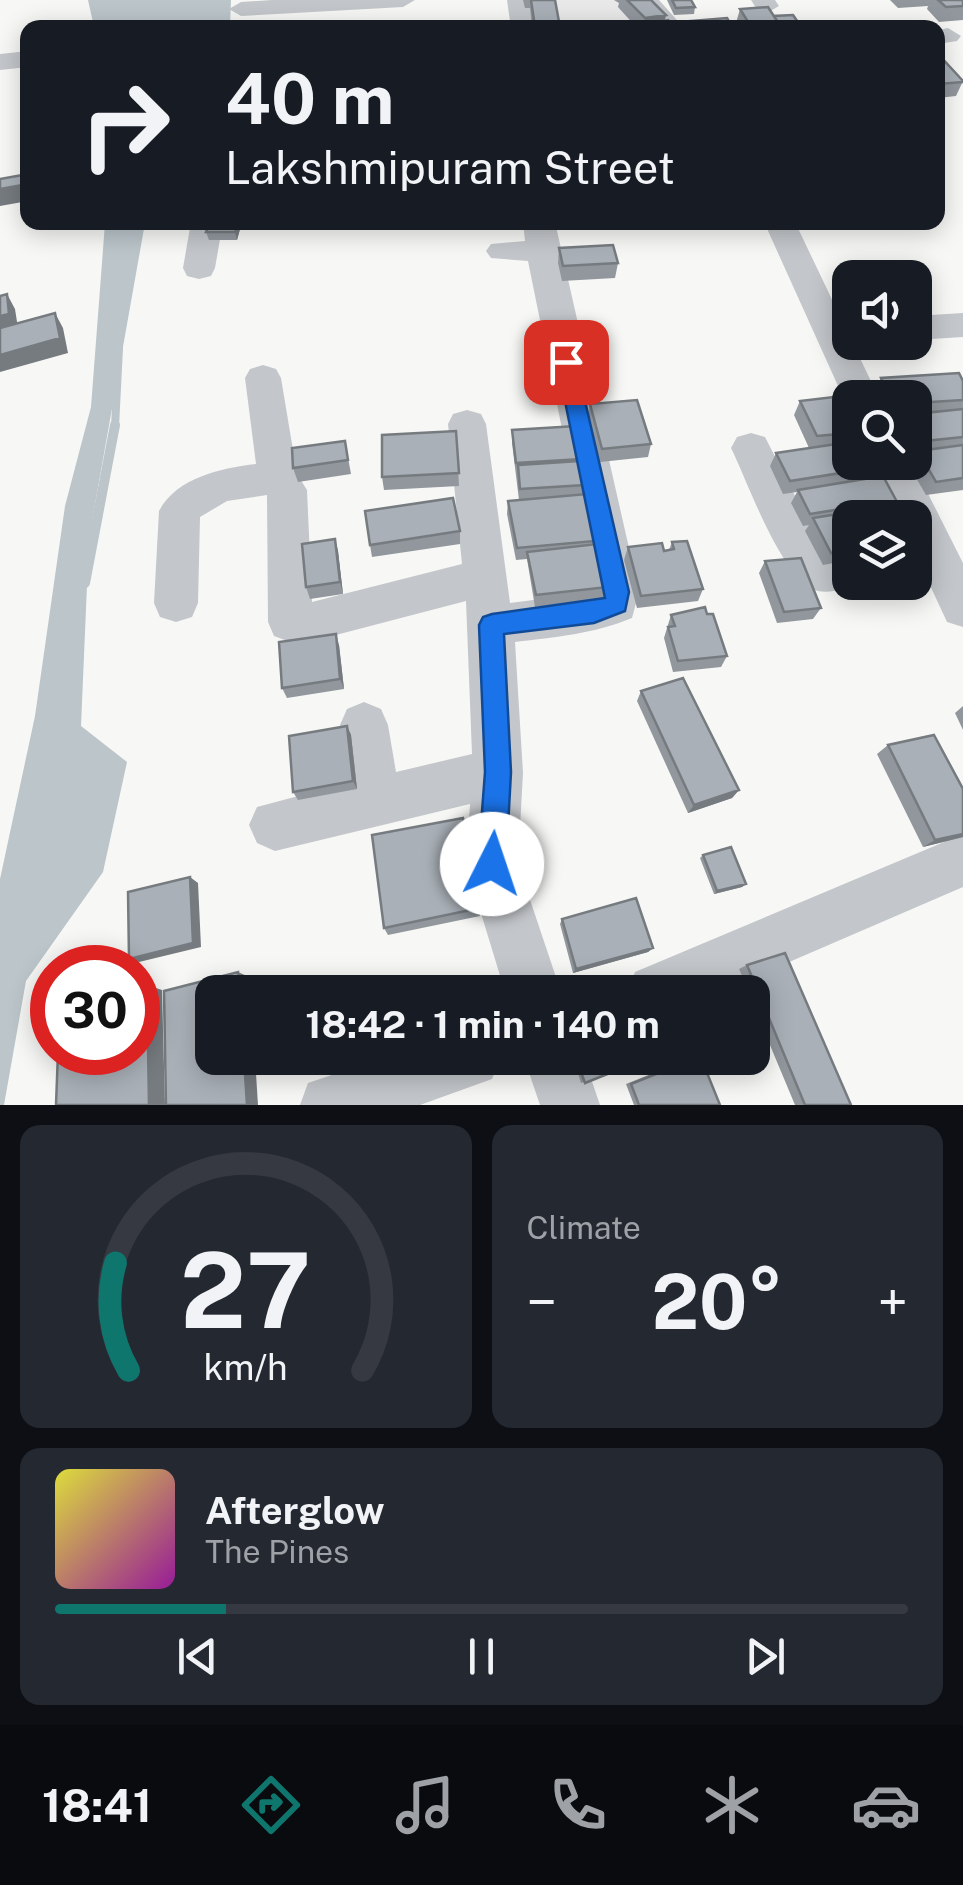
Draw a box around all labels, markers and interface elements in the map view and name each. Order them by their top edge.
text: 40 m [225,57,395,140]
icon: right [60,60,190,190]
text: Lakshmipuram Street [225,141,675,194]
map controls [832,260,932,600]
button: sound [832,260,932,360]
pin [524,320,609,405]
icon: arrive [539,335,594,390]
button: search [832,380,932,480]
button: layers [832,500,932,600]
position arrow [440,812,544,916]
speed limit sign: 30 [30,945,160,1075]
text: 18:42 · 1 min · 140 m [305,1002,660,1047]
text: Climate [527,1209,641,1246]
text: 27 [180,1229,311,1351]
text: 20° [651,1258,783,1346]
text: − [527,1270,557,1334]
text: + [877,1270,908,1334]
text: km/h [204,1346,288,1388]
text: Afterglow [205,1488,385,1533]
text: The Pines [205,1533,349,1570]
icon: previous [170,1629,225,1684]
icon: pause [454,1629,509,1684]
icon: next [738,1629,793,1684]
icon: directions [236,1770,306,1840]
icon: music [390,1770,460,1840]
icon: phone [543,1770,613,1840]
icon: climate [697,1770,767,1840]
icon: car [851,1770,921,1840]
text: 18:41 [42,1779,152,1832]

